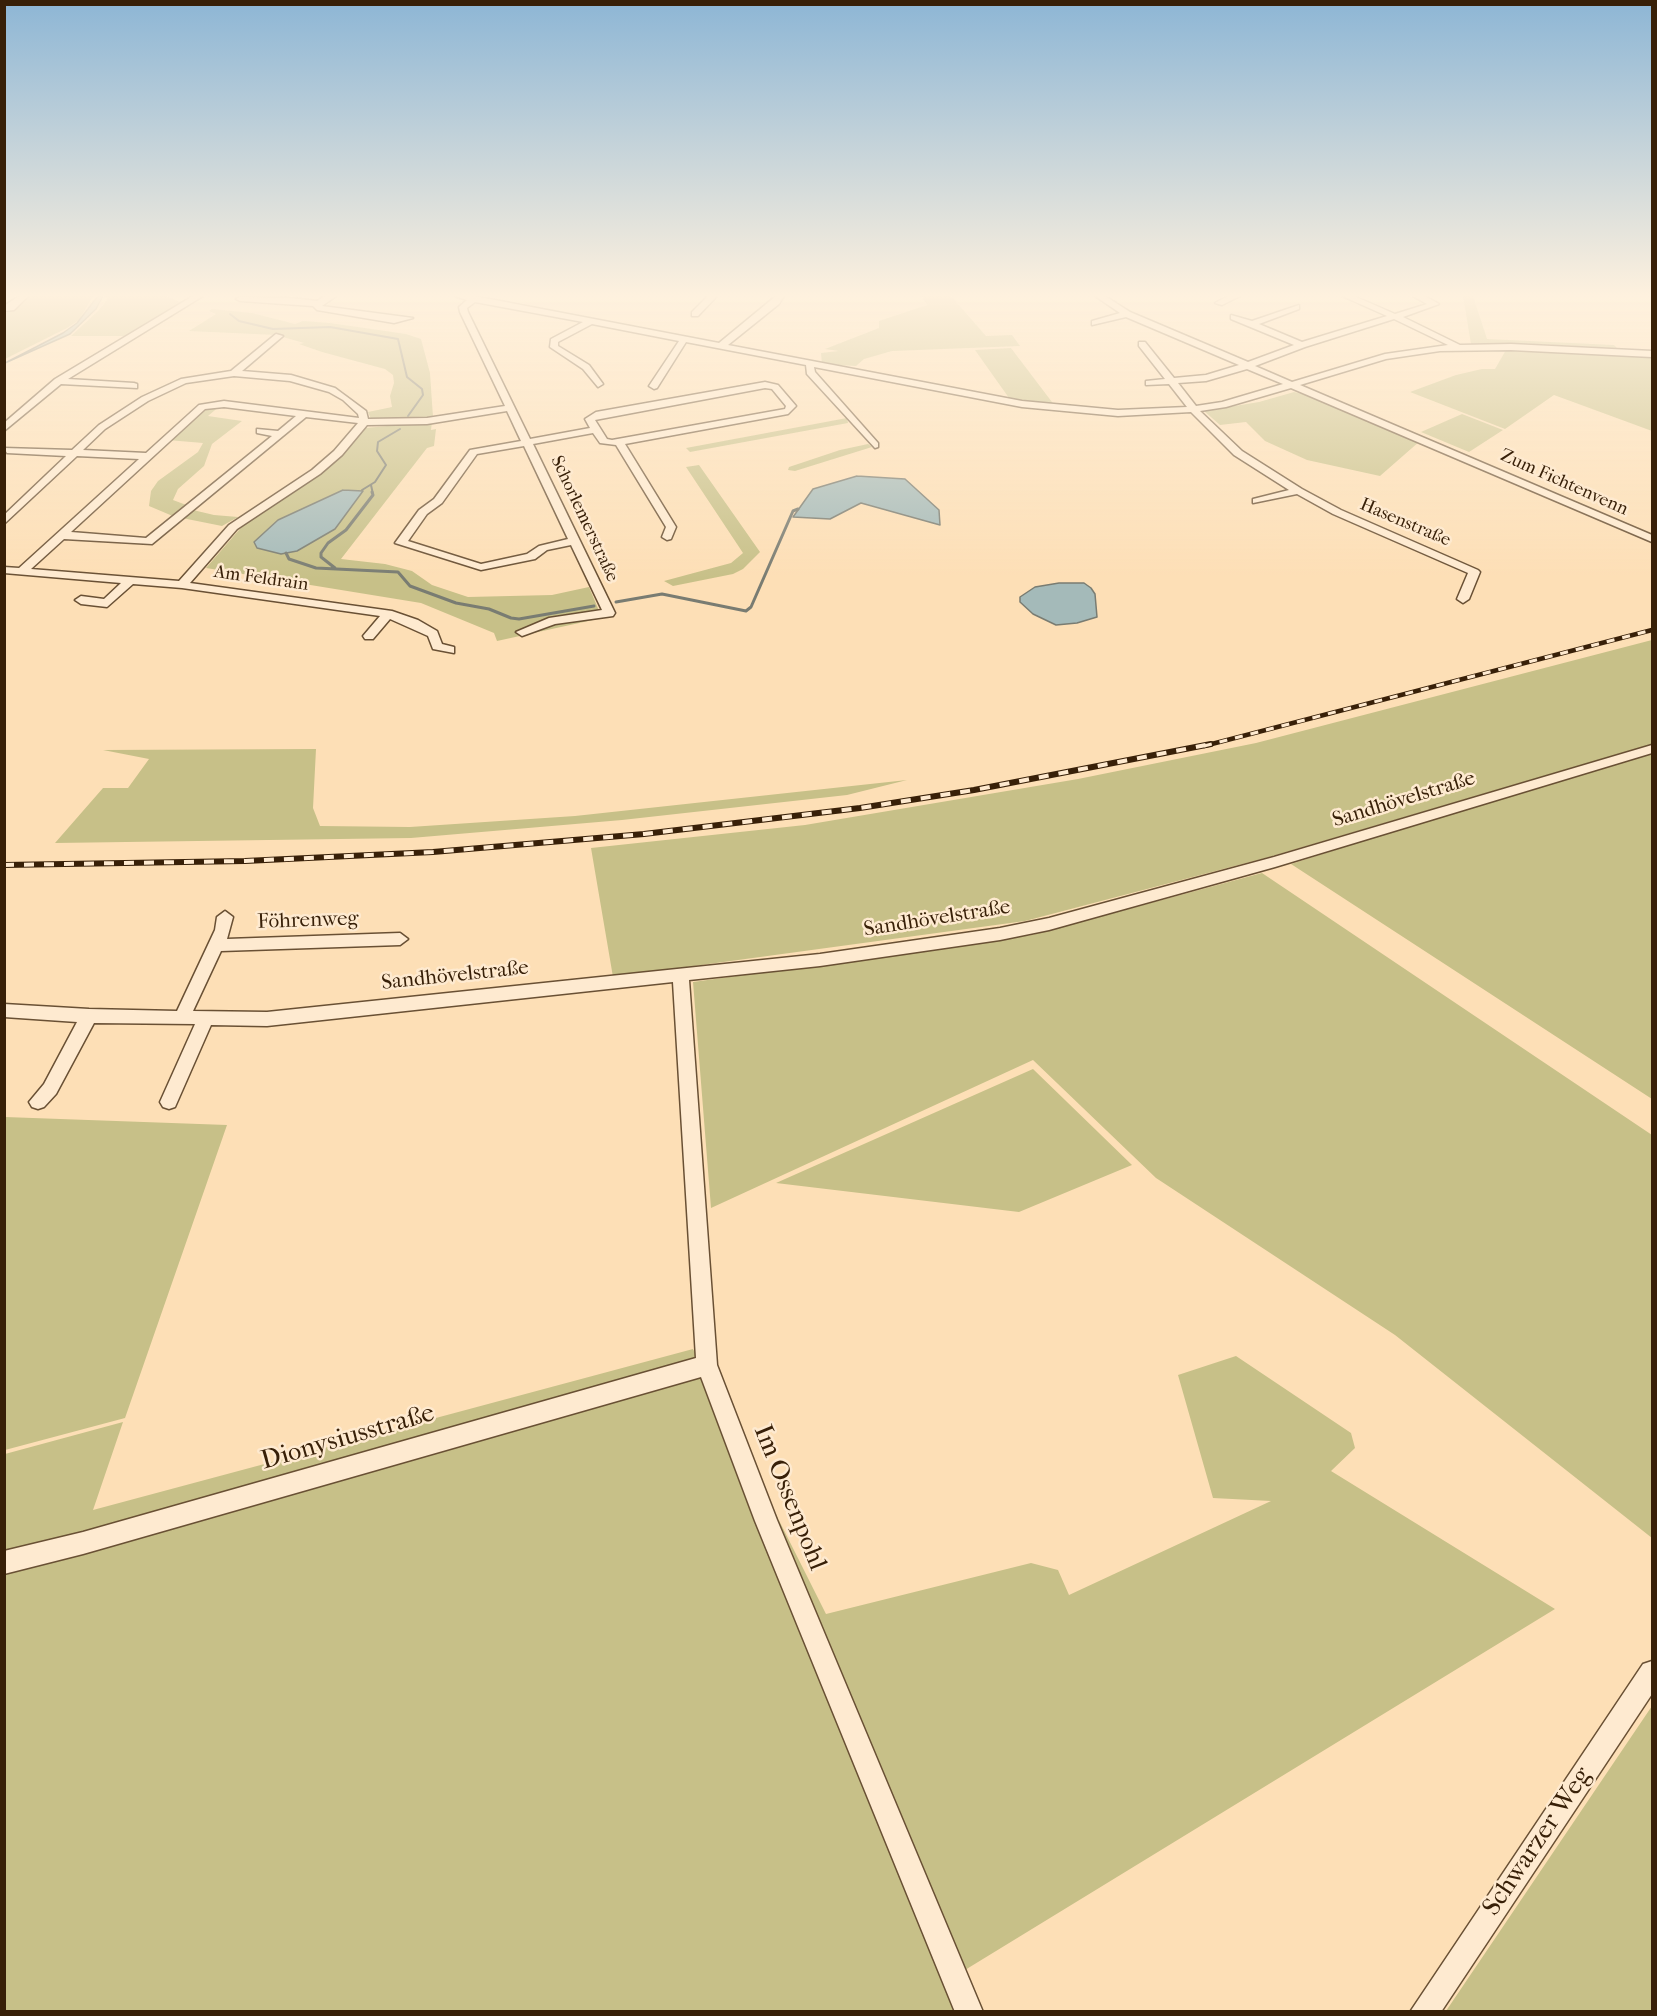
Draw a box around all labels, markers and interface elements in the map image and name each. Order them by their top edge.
street label: Zum Fichtenvenn [1497,445,1631,521]
street label: Schorlemerstraße [545,452,623,586]
street label: Hasenstraße [1356,494,1454,552]
street label: Am Feldrain [212,562,310,596]
street label: Sandhövelstraße [1330,766,1478,834]
street label: Sandhövelstraße [862,895,1012,943]
street label: Föhrenweg [257,907,359,935]
street label: Sandhövelstraße [380,956,530,996]
street label: Dionysiusstraße [258,1398,438,1478]
street label: Im Ossenpohl [746,1421,832,1575]
street label: Schwarzer Weg [1477,1762,1599,1922]

